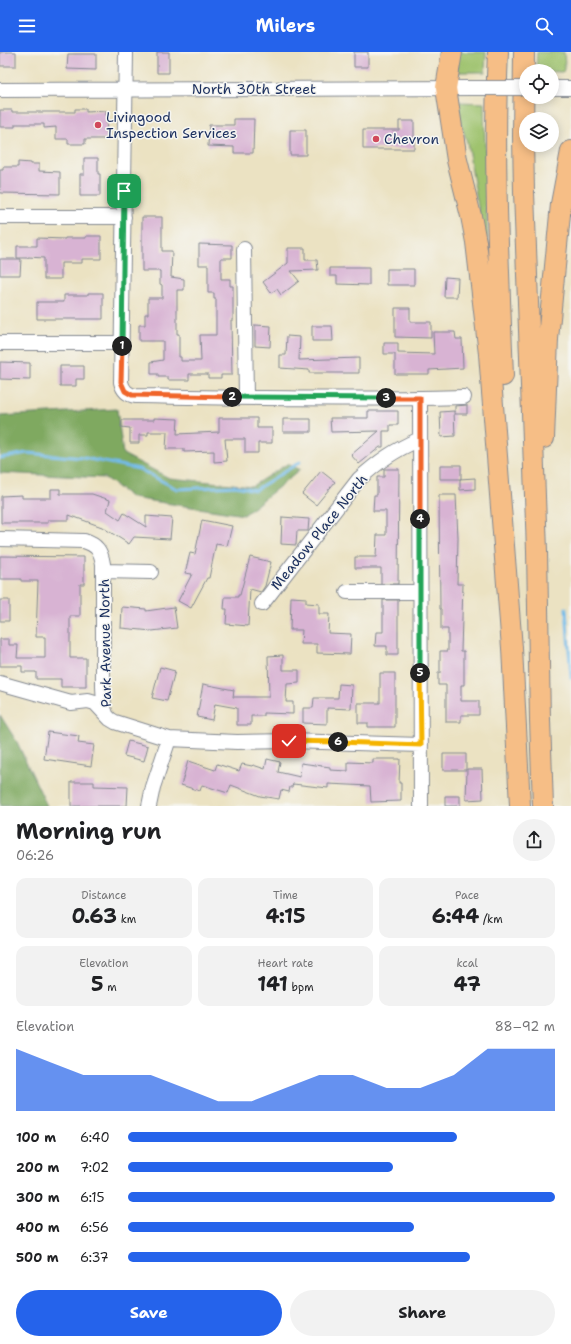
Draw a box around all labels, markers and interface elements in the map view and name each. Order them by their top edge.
text: Milers [256,14,315,38]
icon: menu [16,15,38,37]
icon: search [533,15,555,37]
map controls [519,64,559,152]
button: locate [519,64,559,104]
street label: North 30th Street [192,80,316,98]
place label: Livingood Inspection Services [106,108,237,142]
button: layers [519,112,559,152]
marker: Livingood Inspection Services [93,120,103,130]
place label: Chevron [384,130,439,148]
marker: Chevron [371,134,381,144]
pin [107,174,141,208]
icon: arrive [113,180,135,202]
pin: 1 [112,336,132,356]
text: 1 [119,338,125,353]
pin: 2 [222,387,242,407]
pin: 3 [376,388,396,408]
text: 2 [228,389,236,404]
text: 3 [382,390,390,405]
street label: Meadow Place North [267,470,371,594]
pin: 4 [410,509,430,529]
text: 4 [416,511,424,526]
street label: Park Avenue North [95,579,115,707]
pin: 5 [410,663,430,683]
text: 5 [417,665,423,680]
pin [272,724,306,758]
icon: check [278,730,300,752]
pin: 6 [328,732,348,752]
text: 6 [334,734,342,749]
text: Morning run [16,817,161,846]
button: share [513,819,555,861]
text: 06:26 [16,847,54,864]
text: Distance [81,888,126,903]
text: Time [273,888,298,903]
text: Pace [455,888,479,903]
text: 0.63 [71,903,117,929]
text: 4:15 [265,903,306,929]
text: 6:44 [432,903,479,929]
text: km [117,912,136,927]
text: /km [479,912,503,927]
text: Elevation [79,956,128,971]
text: Heart rate [257,956,314,971]
text: kcal [456,956,478,971]
text: 5 [91,971,103,997]
text: 141 [257,971,288,997]
text: 47 [454,971,481,997]
text: m [103,980,117,995]
text: bpm [288,980,314,995]
text: Elevation [16,1018,74,1035]
text: 88–92 m [495,1018,555,1035]
text: 100 m [16,1129,56,1146]
text: 6:40 [80,1129,110,1146]
text: 200 m [16,1159,59,1176]
text: 7:02 [80,1159,109,1176]
text: 300 m [16,1189,60,1206]
text: 6:15 [80,1189,104,1206]
text: 400 m [16,1219,60,1236]
text: 6:56 [80,1219,109,1236]
text: 500 m [16,1249,59,1266]
text: 6:37 [80,1249,109,1266]
button: Save [16,1290,282,1336]
button: Share [290,1290,555,1336]

